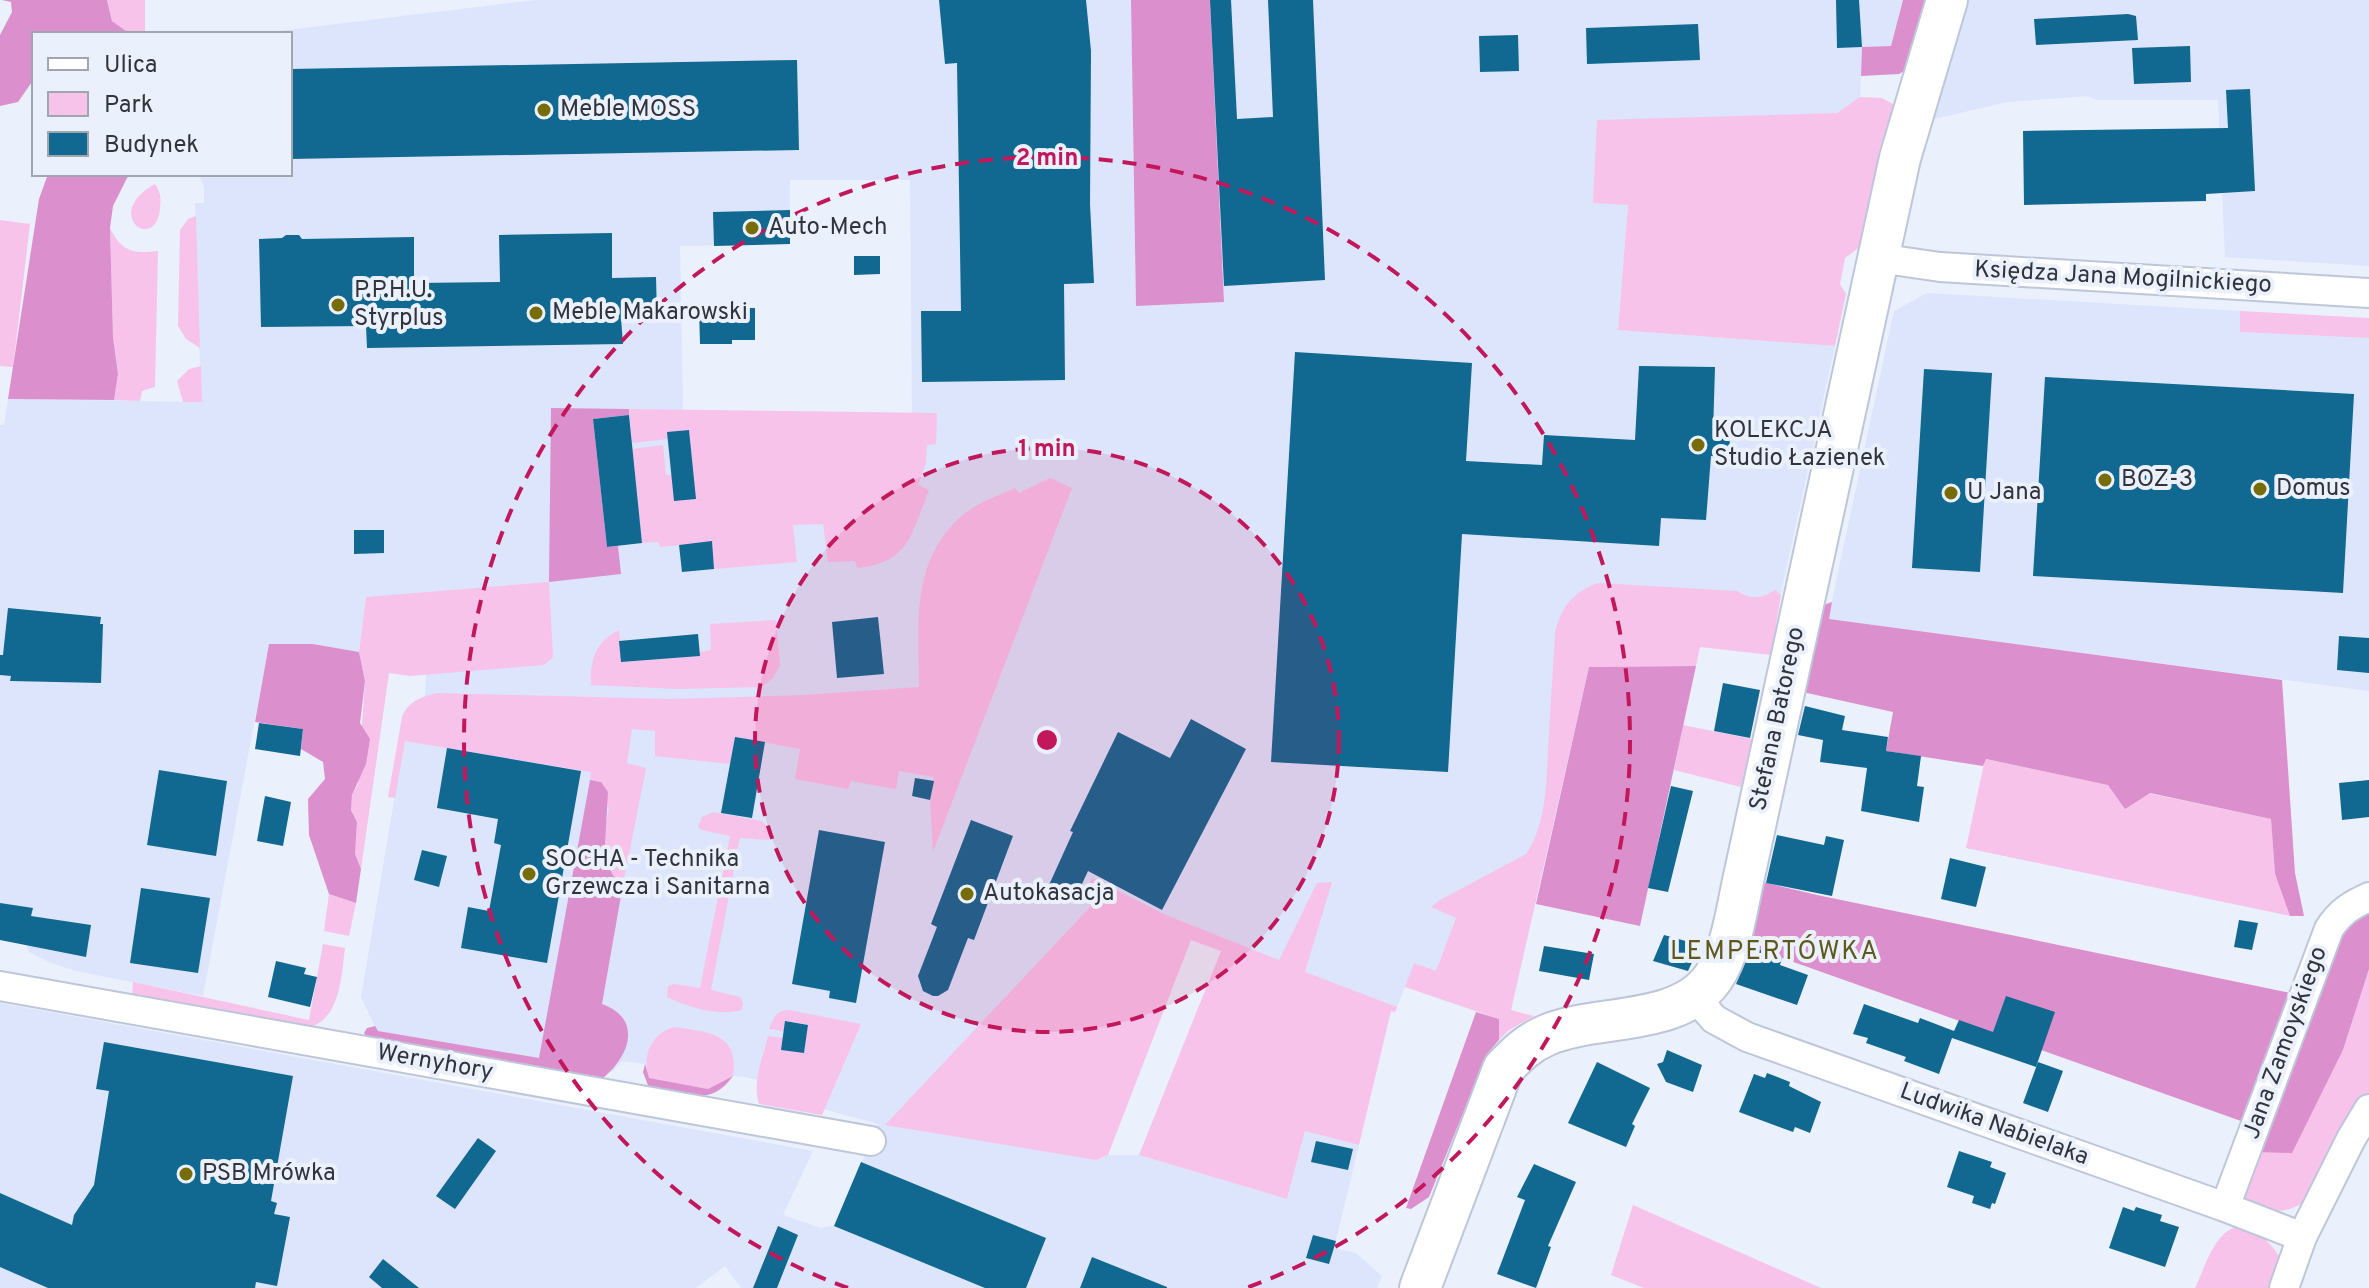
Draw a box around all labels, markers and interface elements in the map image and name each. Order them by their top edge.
legend [32,32,292,176]
text: Ulica [104,51,157,81]
text: Park [104,91,154,121]
place label: Meble MOSS [560,95,696,125]
marker: Meble MOSS [535,101,553,119]
text: Budynek [104,131,199,161]
text: 2 min [1016,144,1078,174]
place label: Auto-Mech [768,213,888,243]
marker: Auto-Mech [743,219,761,237]
street label: Księdza Jana Mogilnickiego [1974,255,2272,301]
place label: P.P.H.U. Styrplus [354,276,444,334]
marker: P.P.H.U. Styrplus [329,296,347,314]
place label: Meble Makarowski [552,298,748,328]
marker: Meble Makarowski [527,304,545,322]
place label: KOLEKCJA Studio Łazienek [1714,416,1886,474]
text: 1 min [1018,435,1076,465]
marker: KOLEKCJA Studio Łazienek [1689,436,1707,454]
place label: BOZ-3 [2121,465,2193,495]
marker: BOZ-3 [2096,471,2114,489]
place label: Domus [2276,474,2351,504]
place label: U Jana [1967,478,2041,508]
marker: Domus [2251,480,2269,498]
marker: U Jana [1942,484,1960,502]
street label: Stefana Batorego [1744,624,1812,814]
centre of rings [1033,726,1061,754]
place label: SOCHA - Technika Grzewcza i Sanitarna [545,845,770,903]
marker: SOCHA - Technika Grzewcza i Sanitarna [520,865,538,883]
place label: Autokasacja [983,879,1114,909]
marker: Autokasacja [958,885,976,903]
district label: LEMPERTÓWKA [1670,934,1880,969]
street label: Jana Zamoyskiego [2237,943,2335,1143]
street label: Wernyhory [374,1038,496,1088]
street label: Ludwika Nabielaka [1895,1077,2093,1173]
place label: PSB Mrówka [202,1159,336,1189]
marker: PSB Mrówka [177,1165,195,1183]

